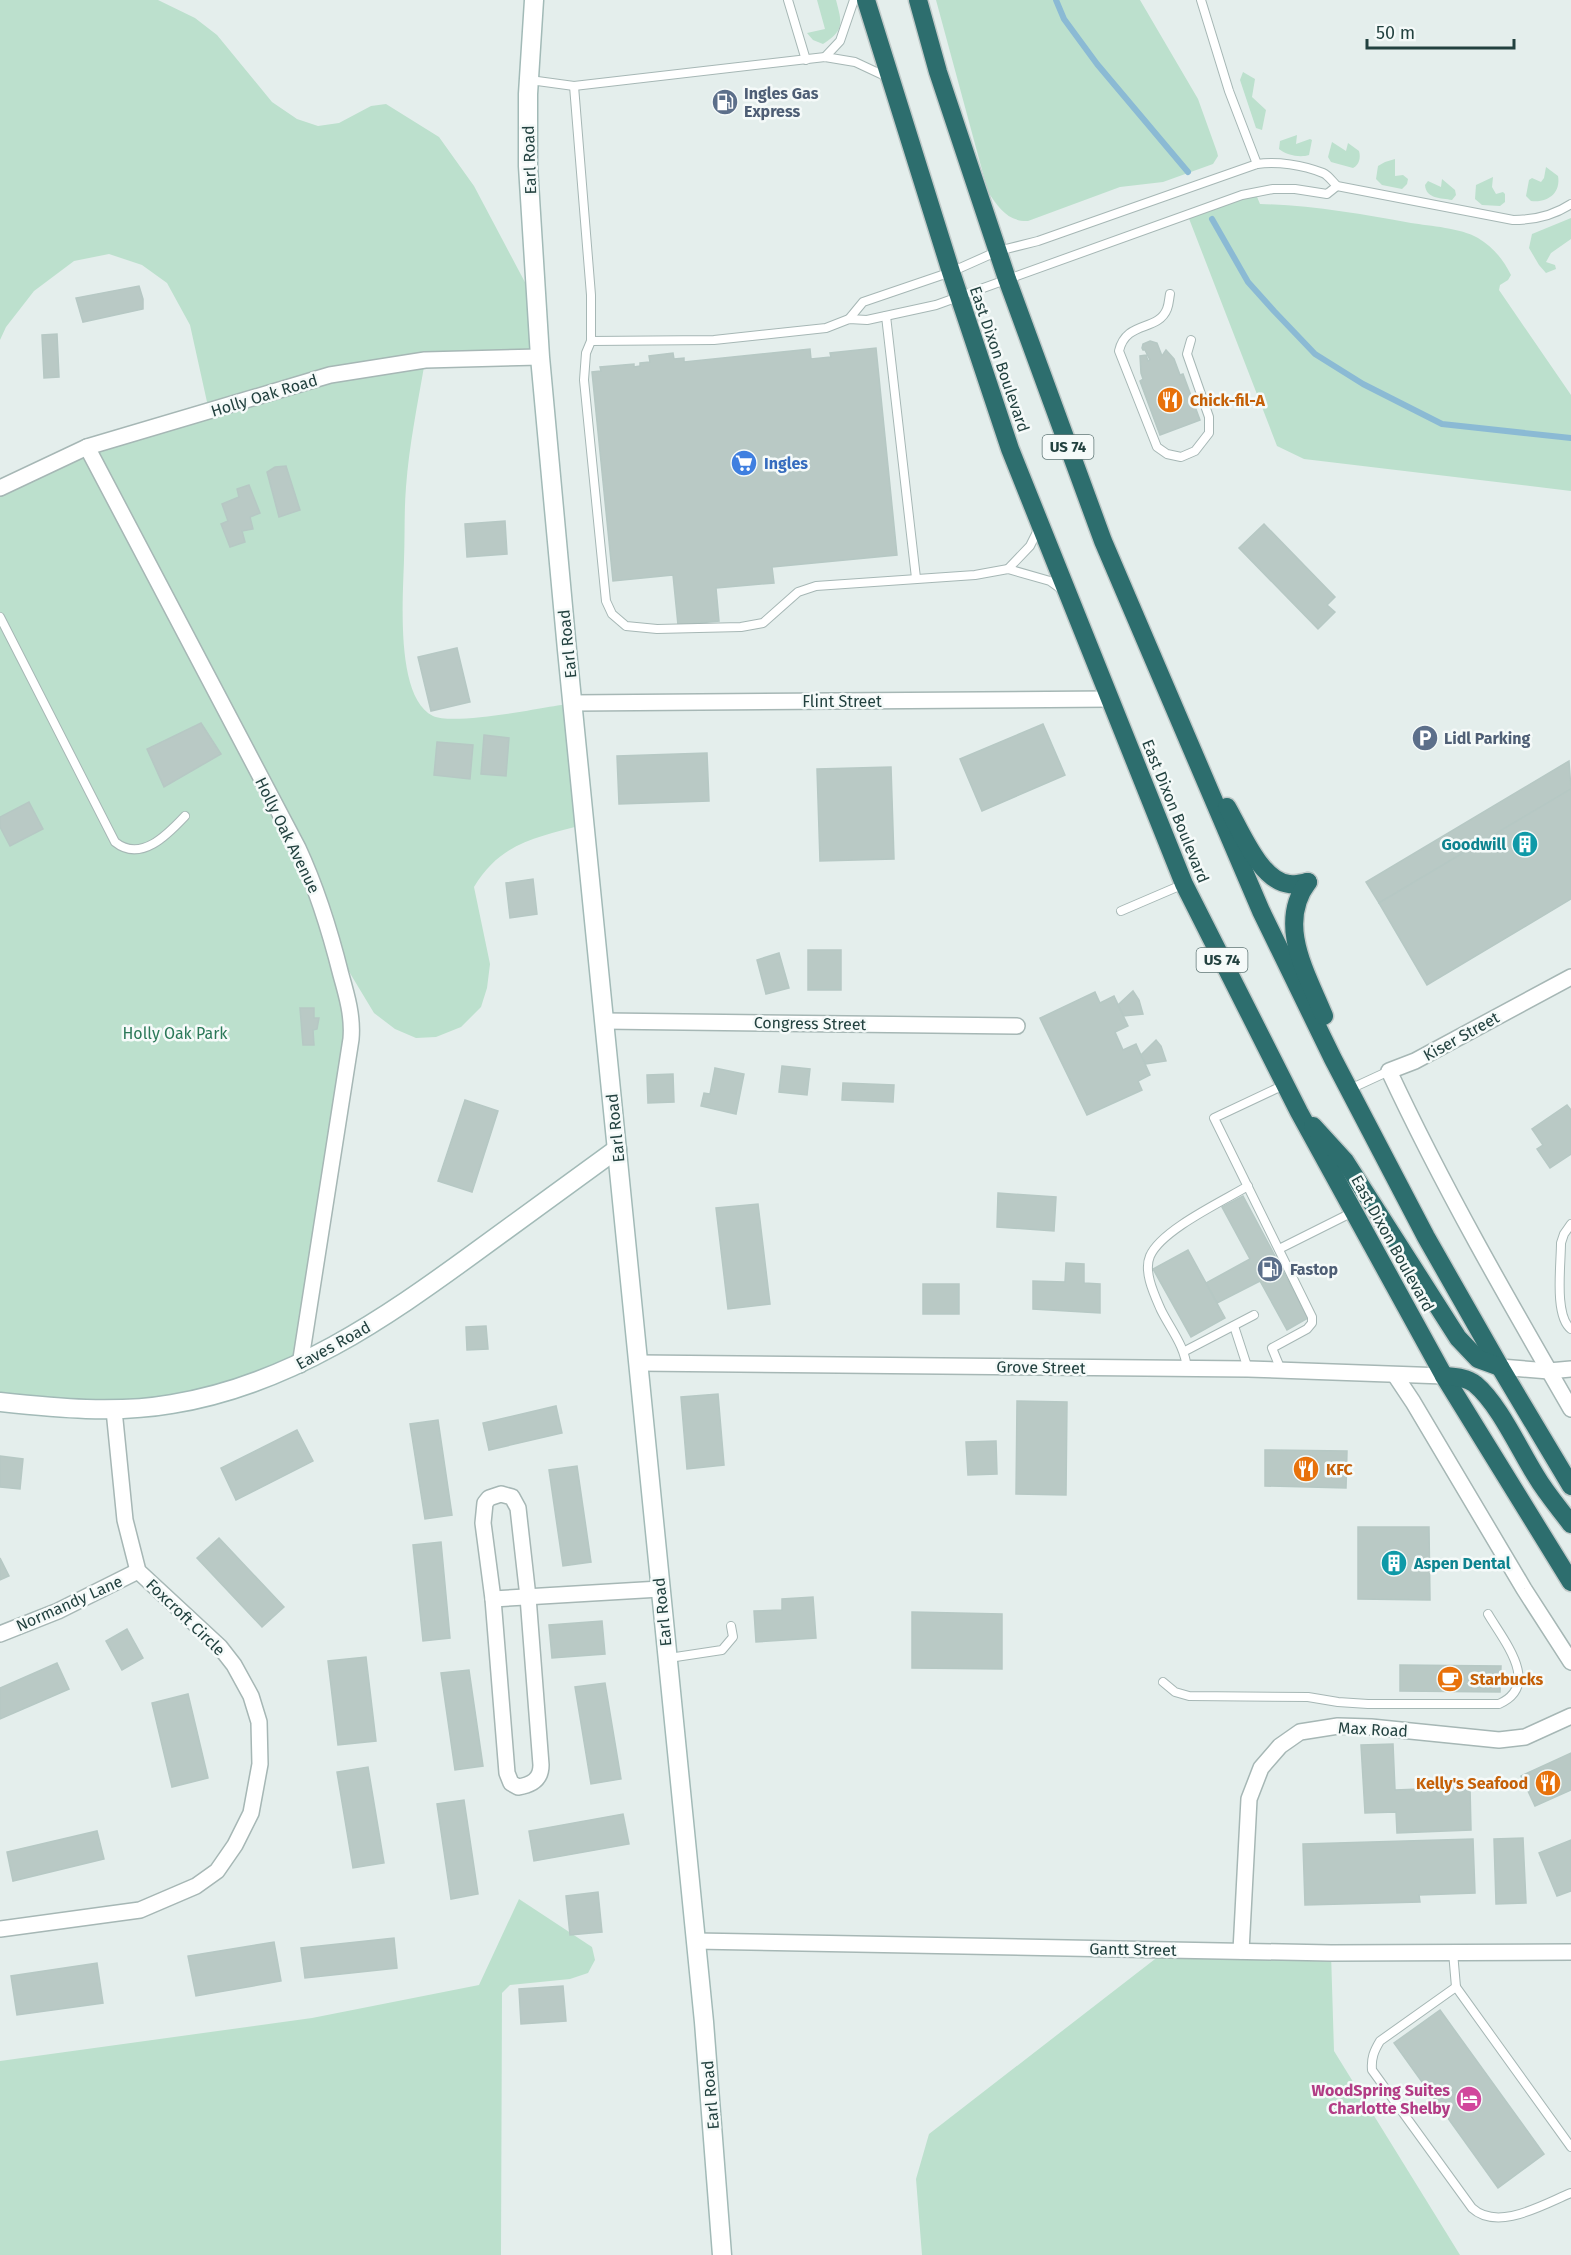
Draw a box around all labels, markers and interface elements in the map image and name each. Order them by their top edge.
scale bar [1367,12,1514,50]
text: 50 m [1376,22,1415,44]
place label: Ingles Gas Express [744,84,819,121]
fuel station icon: Ingles Gas Express [710,87,740,117]
street label: Earl Road [519,125,540,195]
street label: East Dixon Boulevard [966,284,1033,435]
street label: Holly Oak Road [209,370,320,421]
restaurant icon: Chick-fil-A [1155,385,1185,415]
place label: Chick-fil-A [1190,391,1266,410]
road number: US 74 [1042,435,1094,459]
supermarket icon: Ingles [729,448,759,478]
place label: Ingles [764,454,808,473]
street label: Earl Road [554,609,581,679]
street label: Flint Street [802,692,882,711]
parking icon: Lidl Parking [1410,723,1440,753]
place label: Lidl Parking [1444,729,1530,748]
street label: East Dixon Boulevard [1138,737,1213,886]
street label: Holly Oak Avenue [251,774,324,896]
building icon: Goodwill [1510,829,1540,859]
place label: Goodwill [1441,835,1506,854]
road number: US 74 [1196,948,1248,972]
street label: Kiser Street [1420,1008,1503,1065]
street label: Congress Street [754,1013,867,1034]
park label: Holly Oak Park [122,1024,228,1043]
street label: Earl Road [602,1093,629,1163]
street label: East Dixon Boulevard [1347,1172,1438,1315]
fuel station icon: Fastop [1255,1254,1285,1284]
place label: Fastop [1290,1260,1338,1279]
street label: Eaves Road [293,1317,374,1374]
street label: Grove Street [996,1357,1086,1378]
restaurant icon: KFC [1291,1454,1321,1484]
place label: KFC [1326,1460,1354,1479]
building icon: Aspen Dental [1379,1548,1409,1578]
place label: Aspen Dental [1413,1554,1511,1573]
street label: Normandy Lane [13,1571,125,1635]
street label: Foxcroft Circle [142,1575,229,1660]
street label: Earl Road [649,1577,676,1647]
cafe icon: Starbucks [1435,1664,1465,1694]
place label: Starbucks [1470,1670,1543,1689]
street label: Max Road [1337,1718,1408,1741]
restaurant icon: Kelly's Seafood [1533,1768,1563,1798]
place label: Kelly's Seafood [1416,1774,1528,1793]
street label: Gantt Street [1089,1939,1177,1960]
street label: Earl Road [698,2060,723,2130]
place label: WoodSpring Suites Charlotte Shelby [1312,2081,1451,2118]
hotel icon: WoodSpring Suites Charlotte Shelby [1454,2084,1484,2114]

